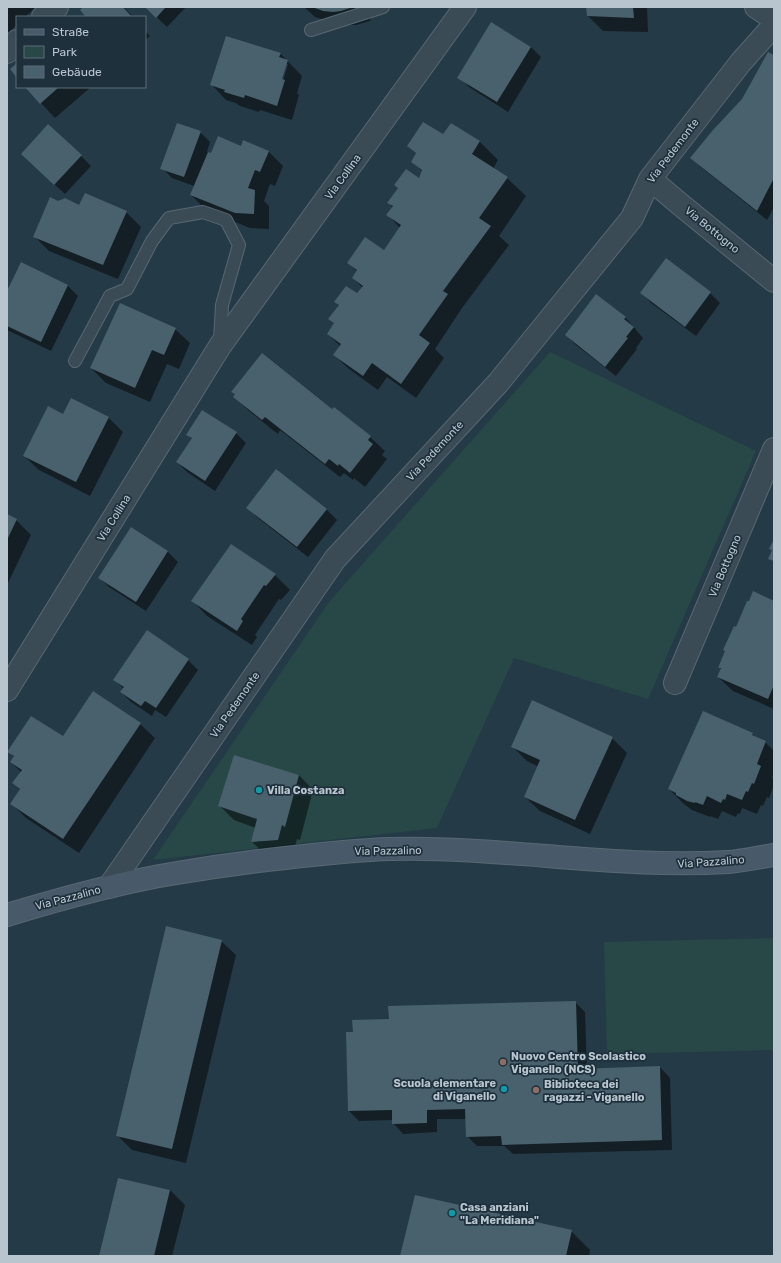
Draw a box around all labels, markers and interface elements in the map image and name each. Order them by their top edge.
legend [16,16,146,88]
text: Straße [52,25,89,39]
text: Park [52,45,78,59]
text: Gebäude [52,65,102,79]
street label: Via Pedemonte [644,116,702,186]
street label: Via Collina [322,152,364,202]
street label: Via Bottogno [682,204,742,256]
street label: Via Pedemonte [404,418,466,484]
street label: Via Collina [94,492,134,544]
street label: Via Bottogno [706,533,744,599]
street label: Via Pedemonte [207,669,263,741]
place label: Villa Costanza [267,784,345,797]
marker: Villa Costanza [254,785,264,795]
street label: Via Pazzalino [354,844,422,858]
street label: Via Pazzalino [677,853,745,871]
street label: Via Pazzalino [34,883,102,913]
place label: Nuovo Centro Scolastico Viganello (NCS) [511,1050,646,1076]
marker: Nuovo Centro Scolastico Viganello (NCS) [498,1057,508,1067]
place label: Scuola elementare di Viganello [394,1077,496,1103]
place label: Biblioteca dei ragazzi - Viganello [544,1078,645,1104]
marker: Scuola elementare di Viganello [499,1084,509,1094]
marker: Biblioteca dei ragazzi - Viganello [531,1085,541,1095]
place label: Casa anziani "La Meridiana" [460,1201,539,1227]
marker: Casa anziani "La Meridiana" [447,1208,457,1218]

